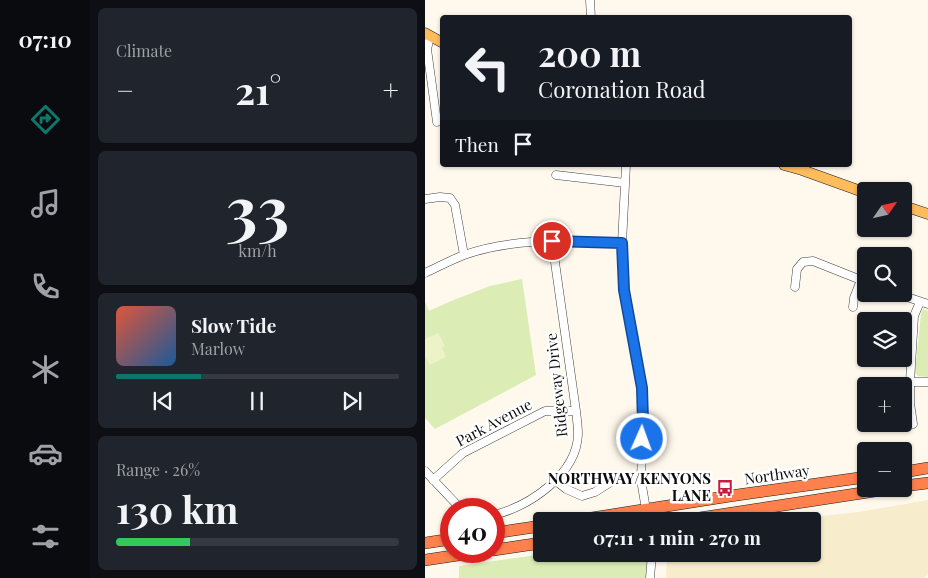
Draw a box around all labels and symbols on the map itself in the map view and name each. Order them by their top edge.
north arrow [857,182,913,238]
pin [531,220,573,262]
street label: Ridgeway Drive [541,332,571,438]
street label: Park Avenue [452,394,535,451]
position arrow [615,412,667,464]
street label: Northway [743,459,811,488]
place label: NORTHWAY/KENYONS LANE [548,468,711,505]
bus stop icon: NORTHWAY/KENYONS LANE [715,478,735,498]
speed limit sign: 40 [440,498,505,563]

